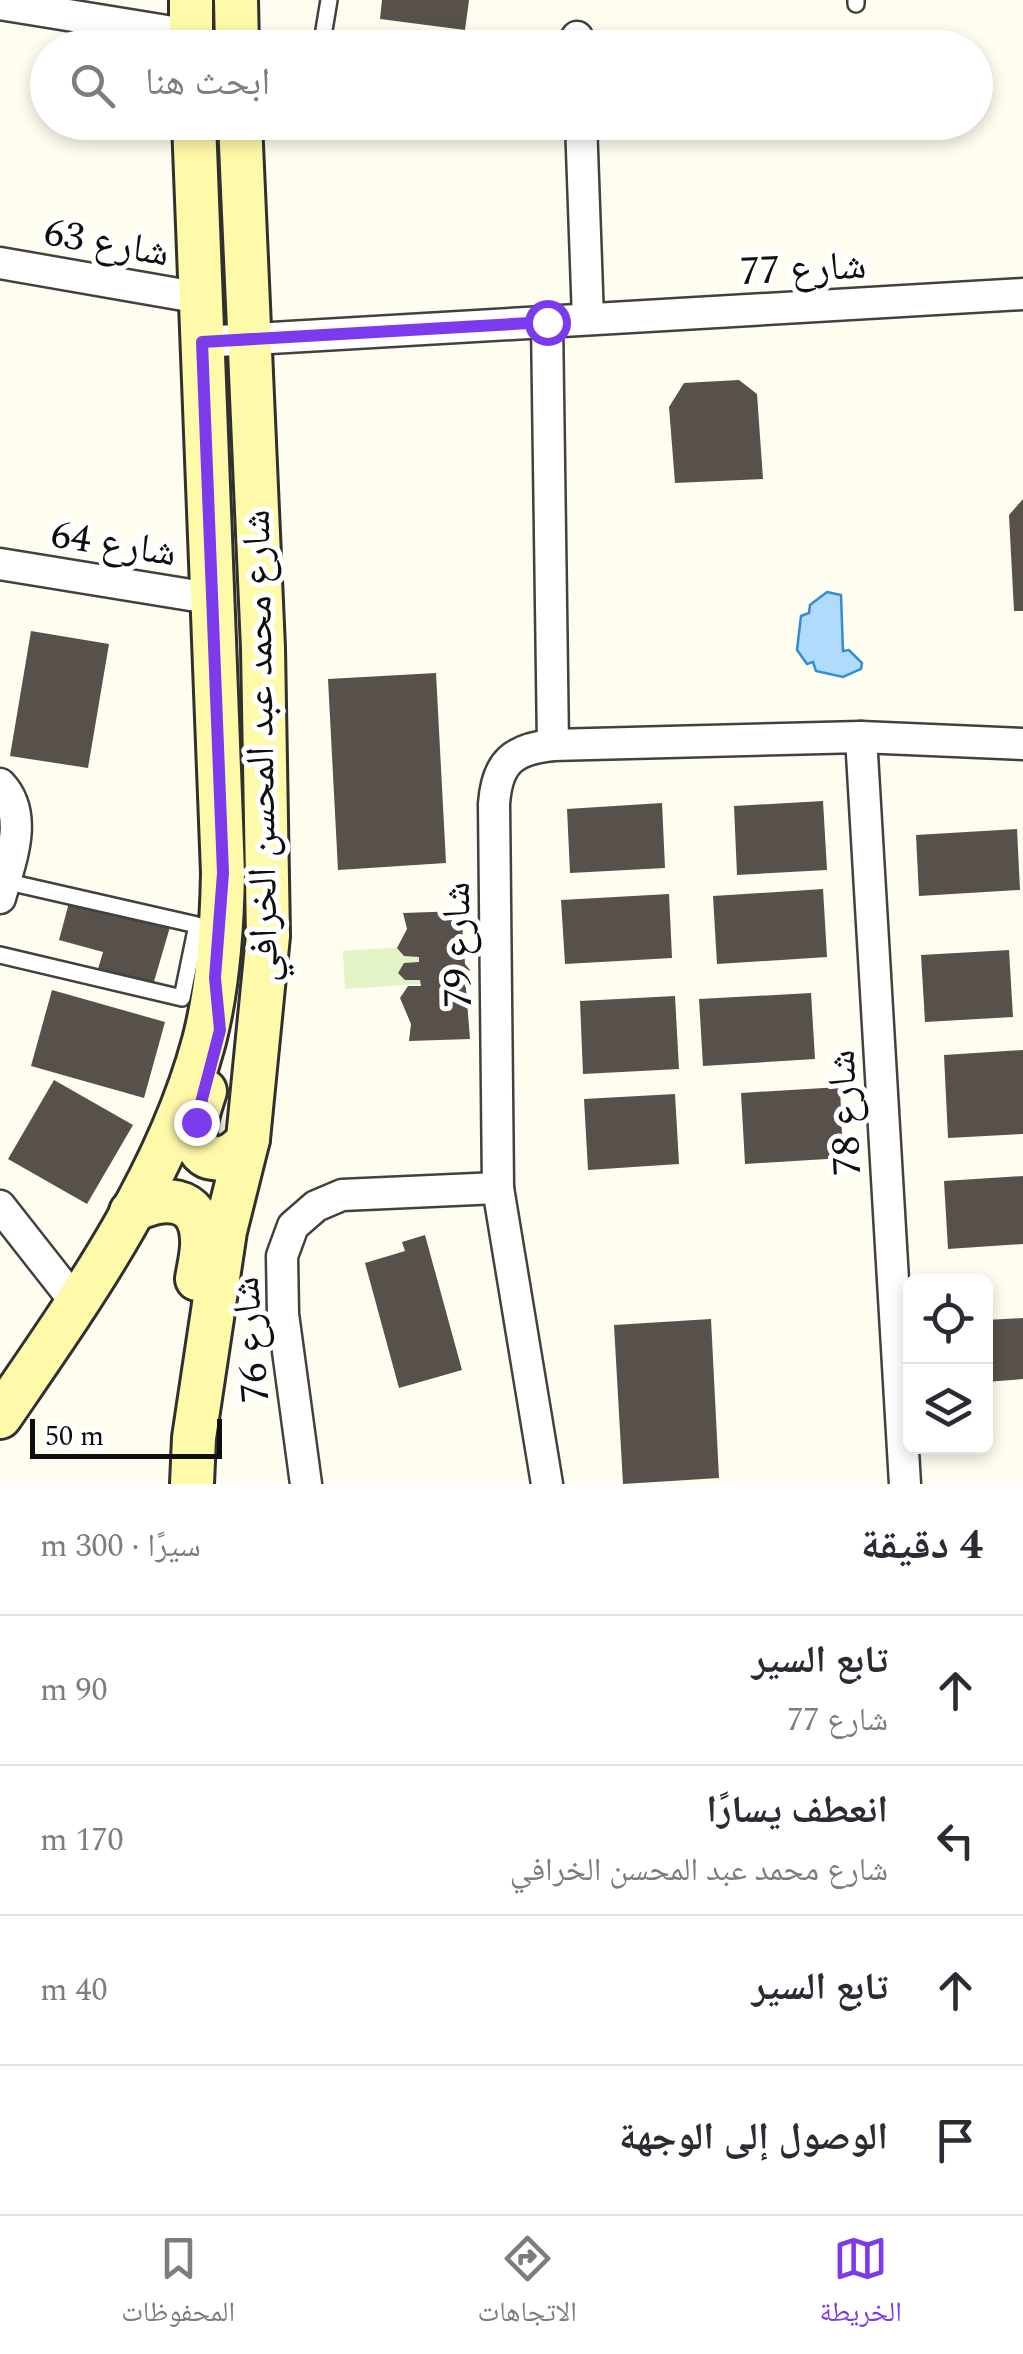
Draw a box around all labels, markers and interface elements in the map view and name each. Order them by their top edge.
search box [30,30,993,140]
text: ابحث هنا [145,54,270,112]
icon: search [65,58,120,113]
street label: شارع 63 [39,202,174,284]
street label: شارع 77 [739,236,868,303]
route start [525,300,571,346]
street label: شارع 64 [47,504,181,584]
street label: شارع محمد عبد المحسن الخرافي [227,509,296,983]
street label: شارع 79 [427,881,490,1009]
street label: شارع 78 [812,1048,879,1177]
route end [174,1100,220,1146]
street label: شارع 76 [216,1274,287,1405]
map controls [903,1274,993,1454]
button: locate [903,1274,993,1364]
button: layers [903,1364,993,1454]
scale bar [30,1414,222,1458]
text: 50 m [45,1415,104,1458]
text: 4 دقيقة [861,1514,983,1577]
text: سيرًا · 300 m [40,1522,201,1571]
text: تابع السير [752,1632,888,1690]
icon: ahead [928,1663,983,1718]
text: 90 m [40,1666,108,1715]
text: شارع 77 [787,1696,888,1745]
text: انعطف يسارًا [706,1782,888,1840]
icon: left [928,1813,983,1868]
text: 170 m [40,1816,124,1865]
text: شارع محمد عبد المحسن الخرافي [510,1846,888,1895]
text: تابع السير [752,1959,888,2017]
icon: ahead [928,1963,983,2018]
text: 40 m [40,1966,108,2015]
text: الوصول إلى الوجهة [619,2109,888,2167]
icon: arrive [928,2113,983,2168]
tab: المحفوظات [121,2231,235,2339]
tab: الاتجاهات [478,2231,577,2339]
tab: الخريطة [819,2231,902,2339]

